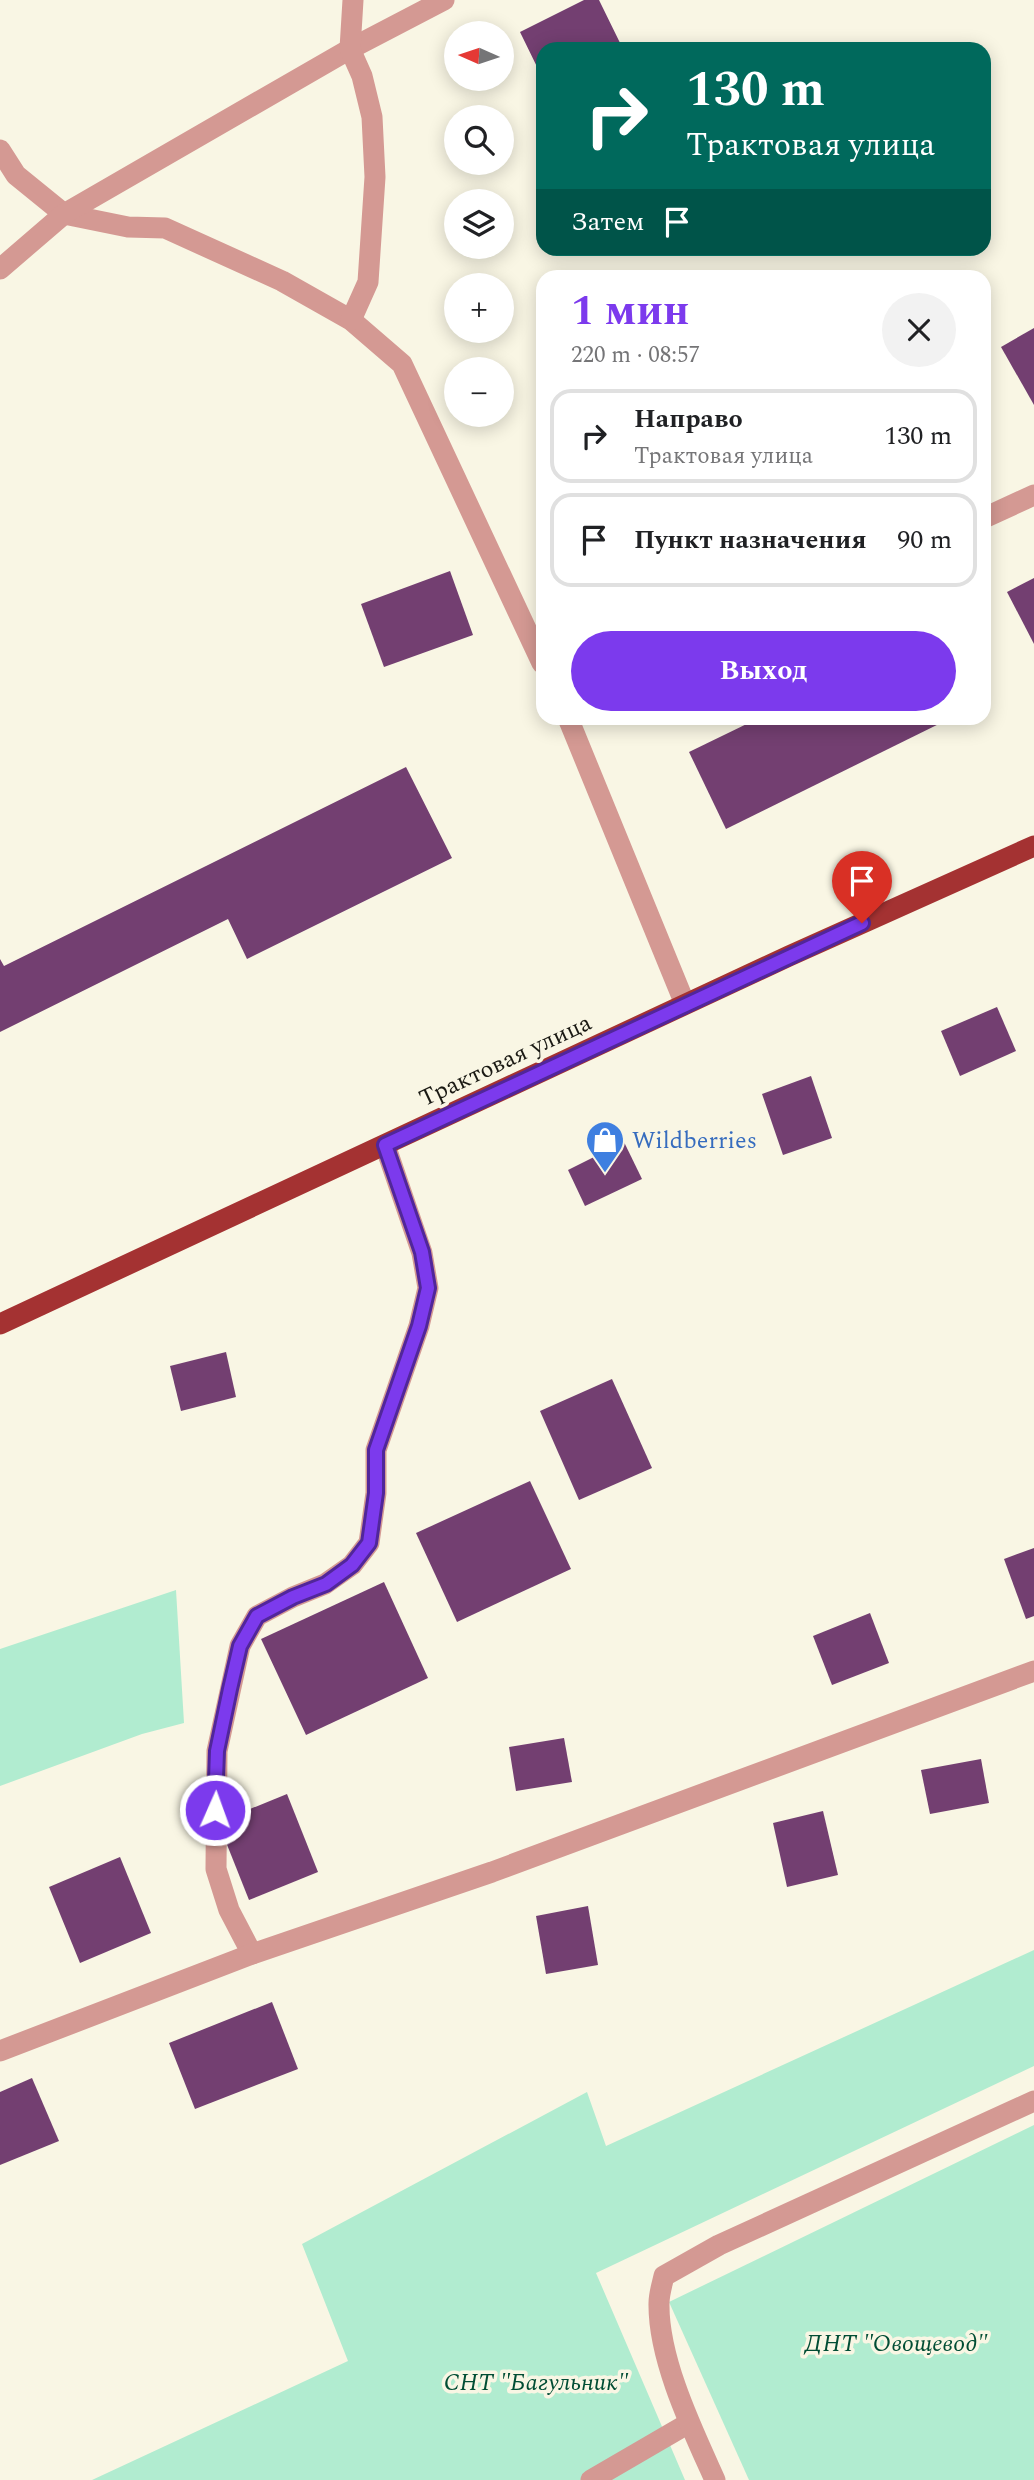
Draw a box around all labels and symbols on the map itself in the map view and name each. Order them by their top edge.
north arrow [444,21,514,91]
pin [832,851,892,923]
street label: Трактовая улица [413,1005,598,1117]
shop icon: Wildberries [584,1119,626,1174]
place label: Wildberries [632,1123,757,1159]
position arrow [178,1773,252,1847]
park label: ДНТ "Овощевод" [803,2326,988,2362]
park label: СНТ "Багульник" [444,2365,629,2401]

